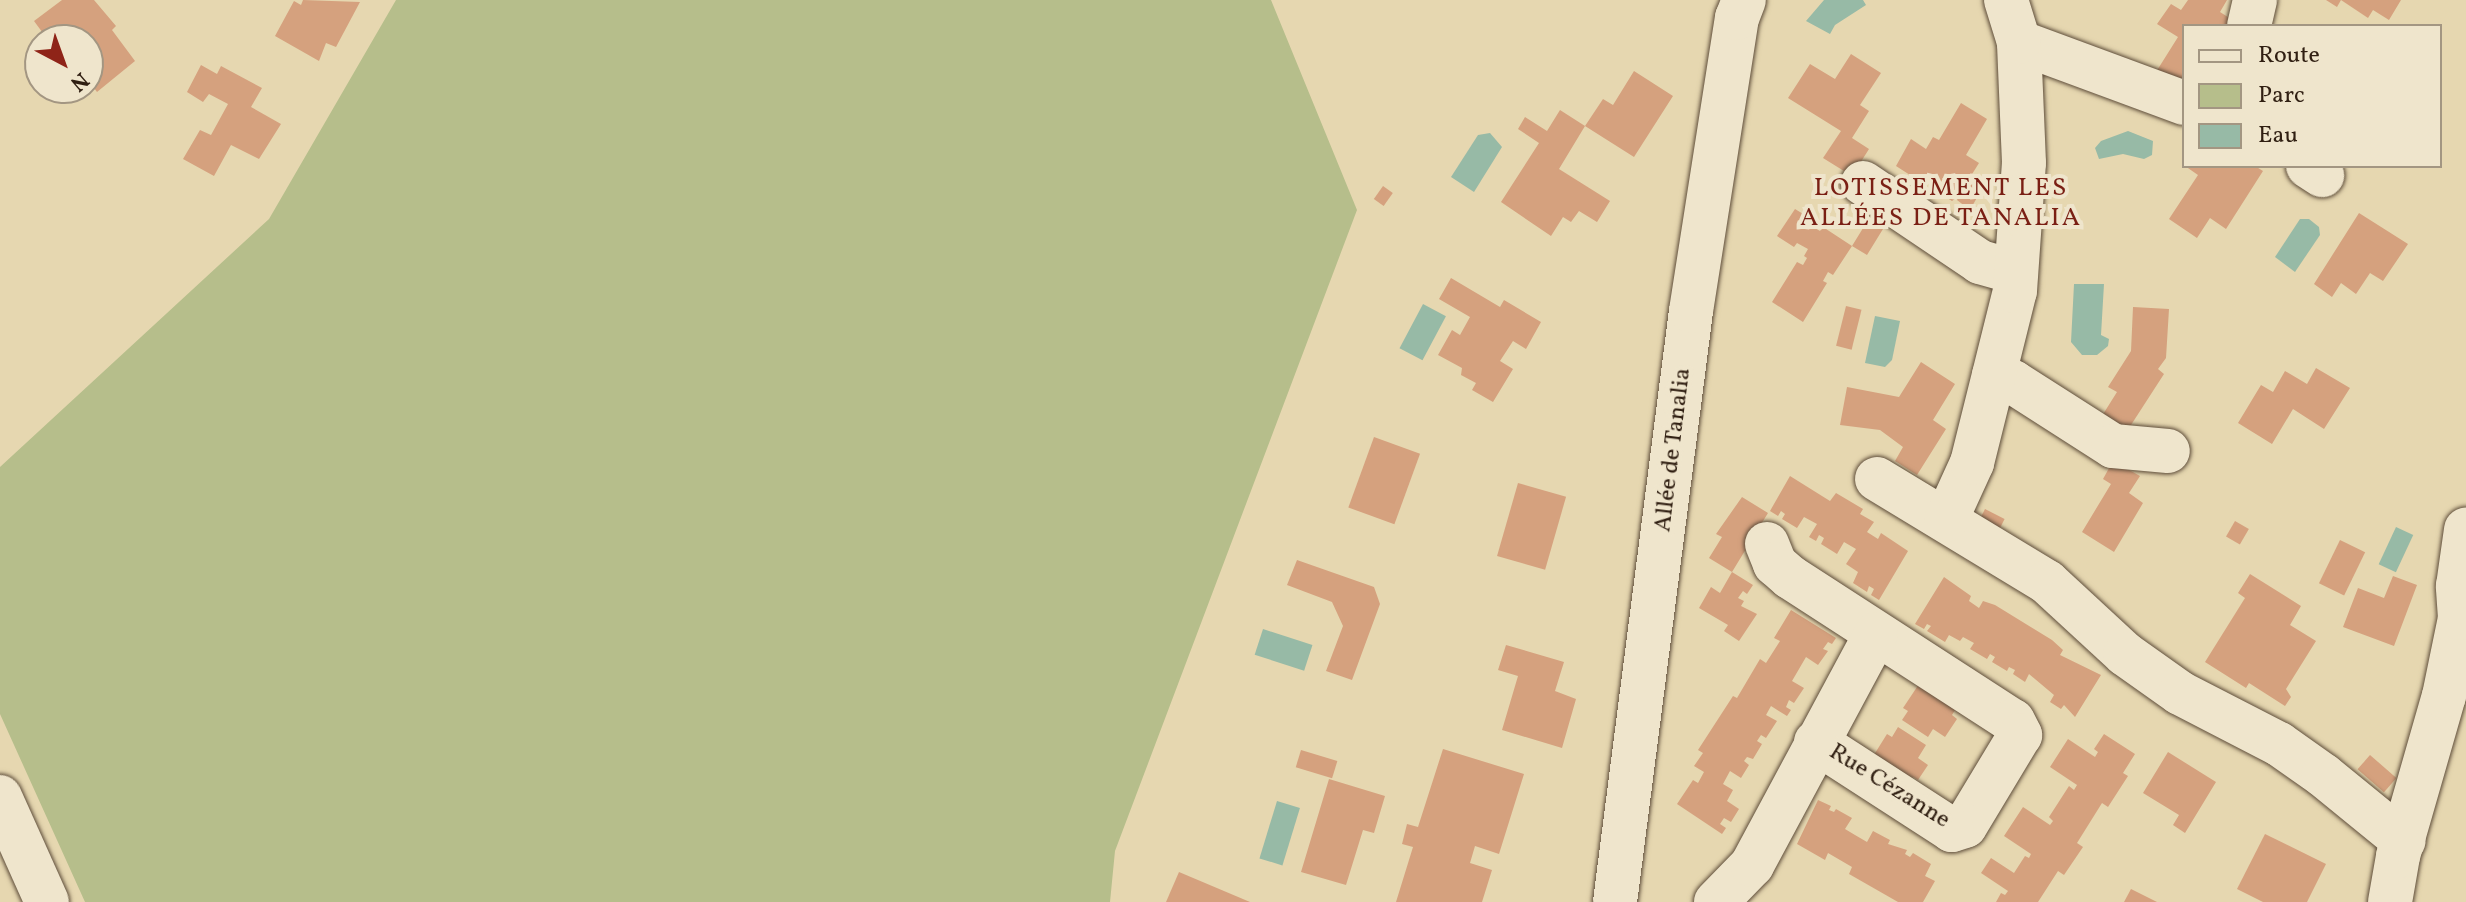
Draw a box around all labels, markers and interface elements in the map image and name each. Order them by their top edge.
north arrow [24,24,104,104]
legend [2182,24,2442,168]
text: Route [2258,39,2320,73]
text: N [63,64,95,98]
text: Parc [2258,79,2305,113]
text: Eau [2258,119,2298,153]
district label: LOTISSEMENT LES ALLÉES DE TANALIA [1800,173,2082,234]
street label: Allée de Tanalia [1650,366,1698,534]
street label: Rue Cézanne [1823,738,1955,836]

